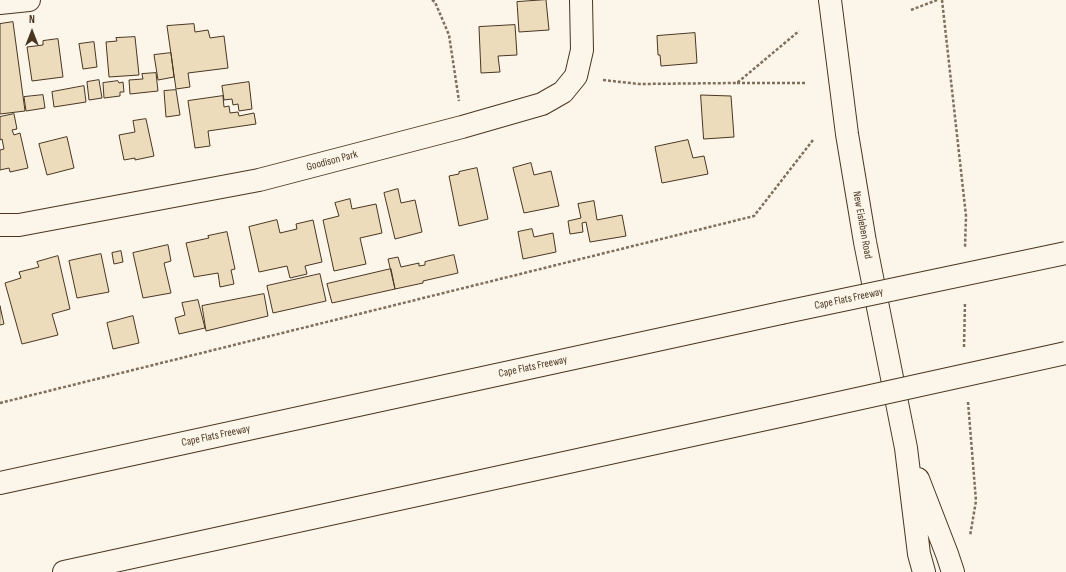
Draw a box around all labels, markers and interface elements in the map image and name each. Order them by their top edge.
north arrow [12,12,52,52]
text: N [29,13,35,26]
street label: Goodison Park [305,148,359,174]
street label: New Eisleben Road [850,190,874,260]
street label: Cape Flats Freeway [813,285,885,313]
street label: Cape Flats Freeway [497,353,569,381]
street label: Cape Flats Freeway [180,422,252,450]

